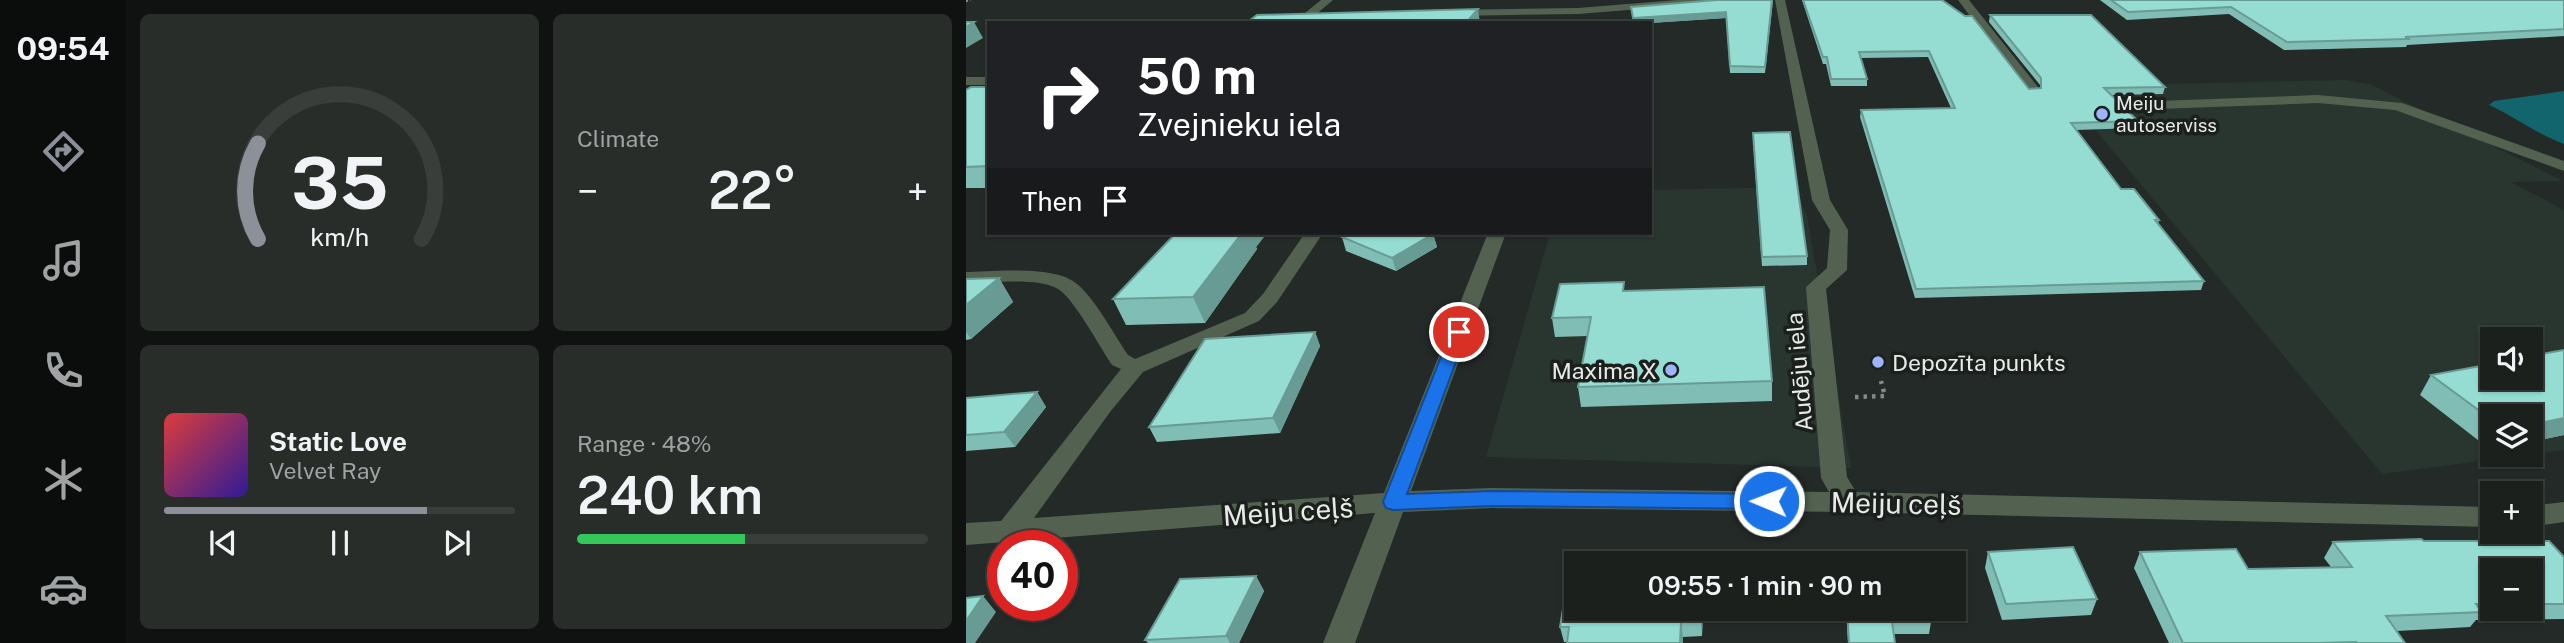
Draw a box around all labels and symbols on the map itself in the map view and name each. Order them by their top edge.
place label: Meiju autoserviss [2116,92,2217,136]
marker: Meiju autoserviss [2094,106,2110,122]
pin [1429,302,1489,362]
street label: Audēju iela [1780,311,1818,433]
place label: Depozīta punkts [1892,349,2066,376]
marker: Depozīta punkts [1870,354,1886,370]
place label: Maxima X [1551,357,1657,384]
marker: Maxima X [1663,362,1679,378]
position arrow [1732,464,1806,538]
street label: Meiju ceļš [1830,485,1962,521]
street label: Meiju ceļš [1222,490,1354,532]
speed limit sign: 40 [987,530,1078,621]

